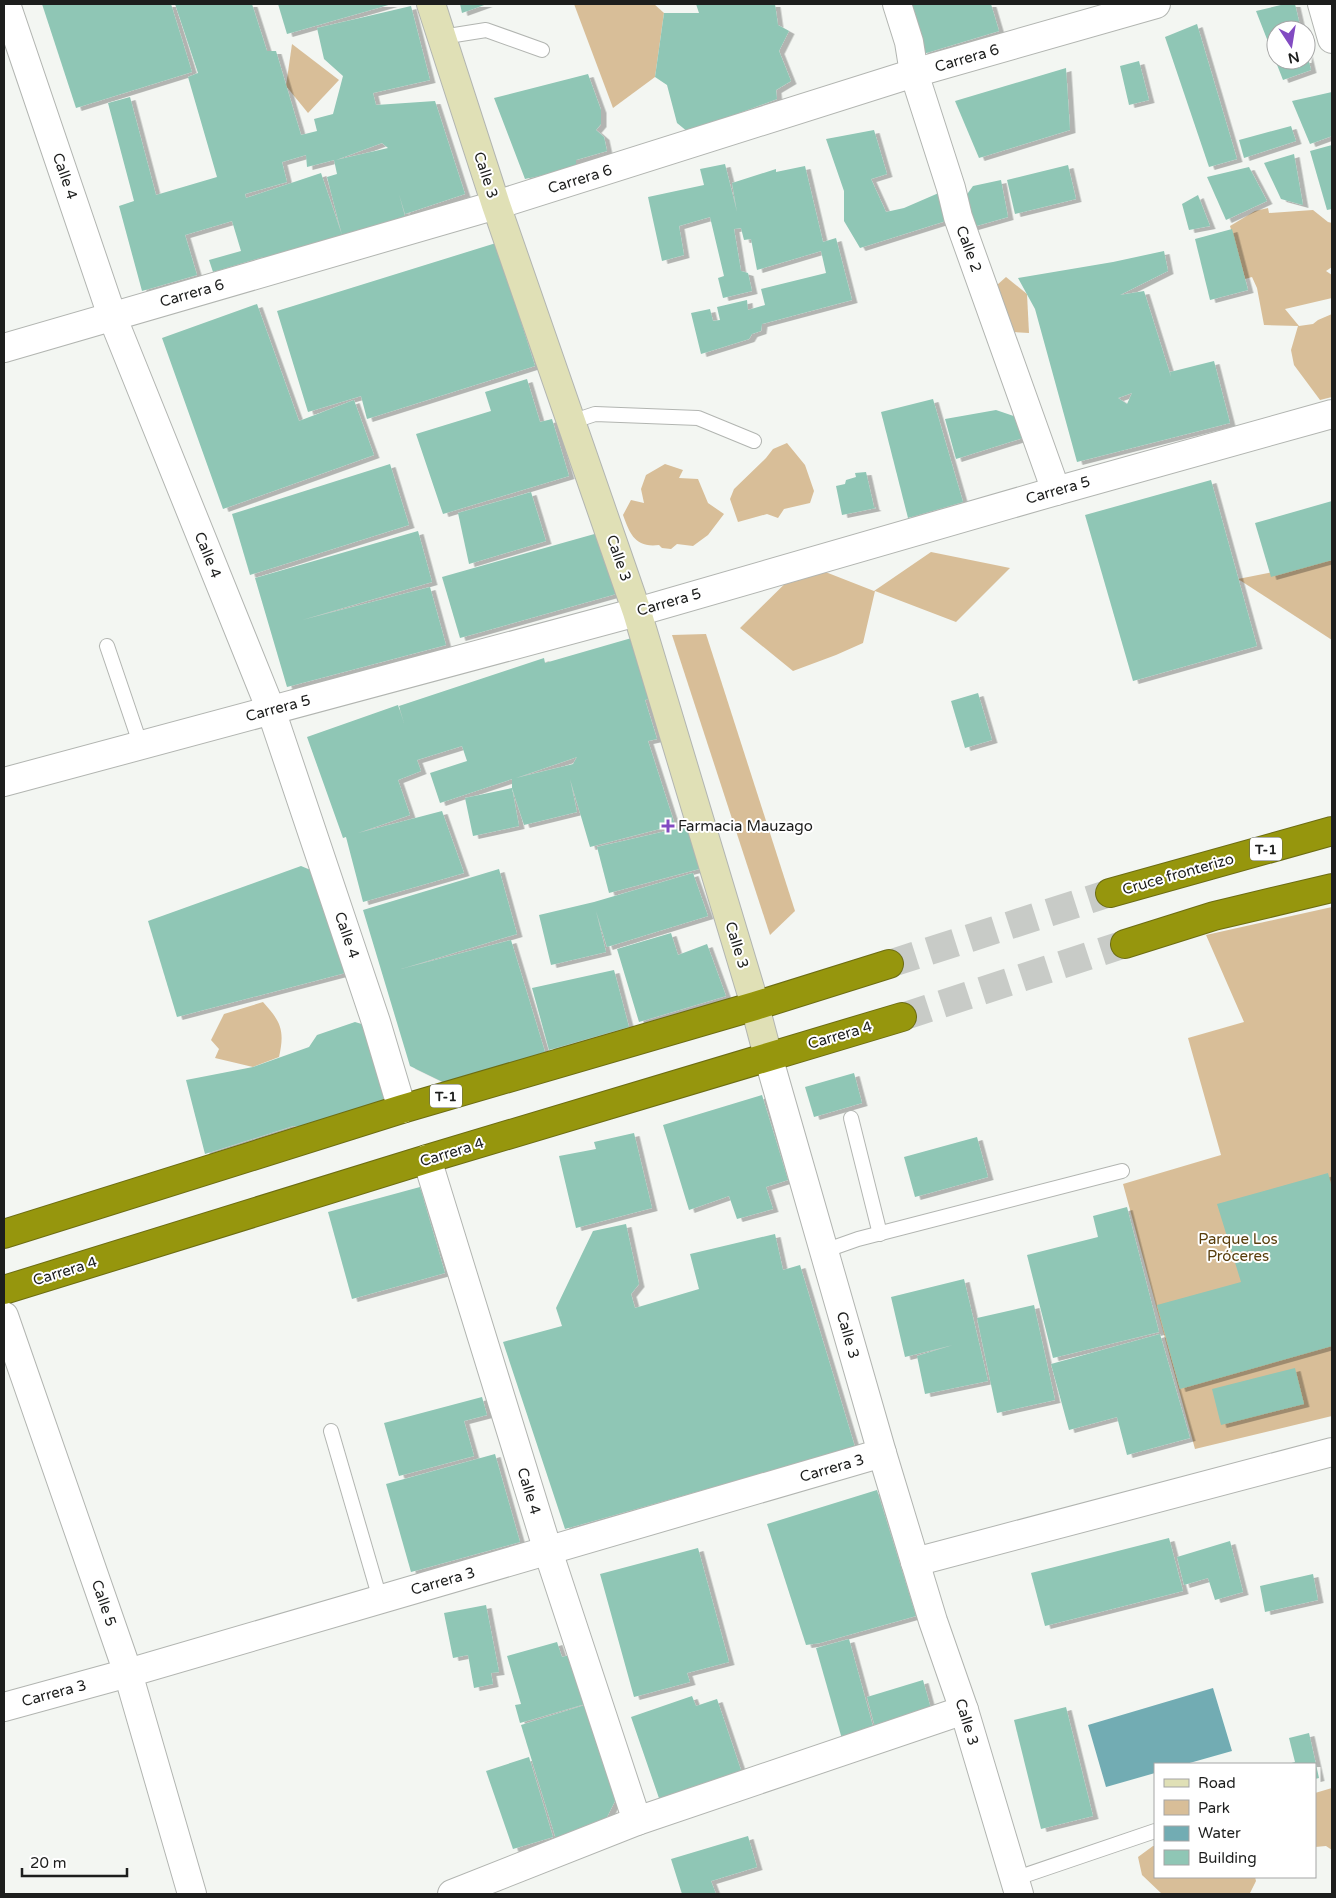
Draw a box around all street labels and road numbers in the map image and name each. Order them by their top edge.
street label: Carrera 6 [933,40,1001,76]
street label: Calle 3 [470,149,502,201]
street label: Calle 4 [49,150,81,202]
street label: Carrera 6 [546,161,614,197]
street label: Calle 2 [952,223,986,275]
street label: Carrera 6 [158,275,226,311]
street label: Carrera 5 [1024,472,1092,508]
street label: Calle 4 [191,529,225,581]
street label: Calle 3 [603,532,635,584]
street label: Carrera 5 [635,584,703,620]
street label: Carrera 5 [244,691,312,725]
road number: T-1 [1250,838,1282,861]
street label: Cruce fronterizo [1120,849,1236,899]
street label: Calle 4 [331,909,363,961]
street label: Calle 3 [721,919,753,971]
street label: Carrera 4 [806,1017,874,1053]
road number: T-1 [430,1084,462,1108]
street label: Carrera 4 [418,1134,486,1170]
street label: Carrera 4 [31,1253,99,1289]
street label: Calle 3 [833,1309,863,1361]
street label: Carrera 3 [798,1450,866,1486]
street label: Calle 4 [513,1465,545,1517]
street label: Carrera 3 [409,1563,477,1599]
street label: Calle 5 [88,1577,120,1629]
street label: Carrera 3 [20,1676,88,1710]
street label: Calle 3 [951,1696,983,1748]

